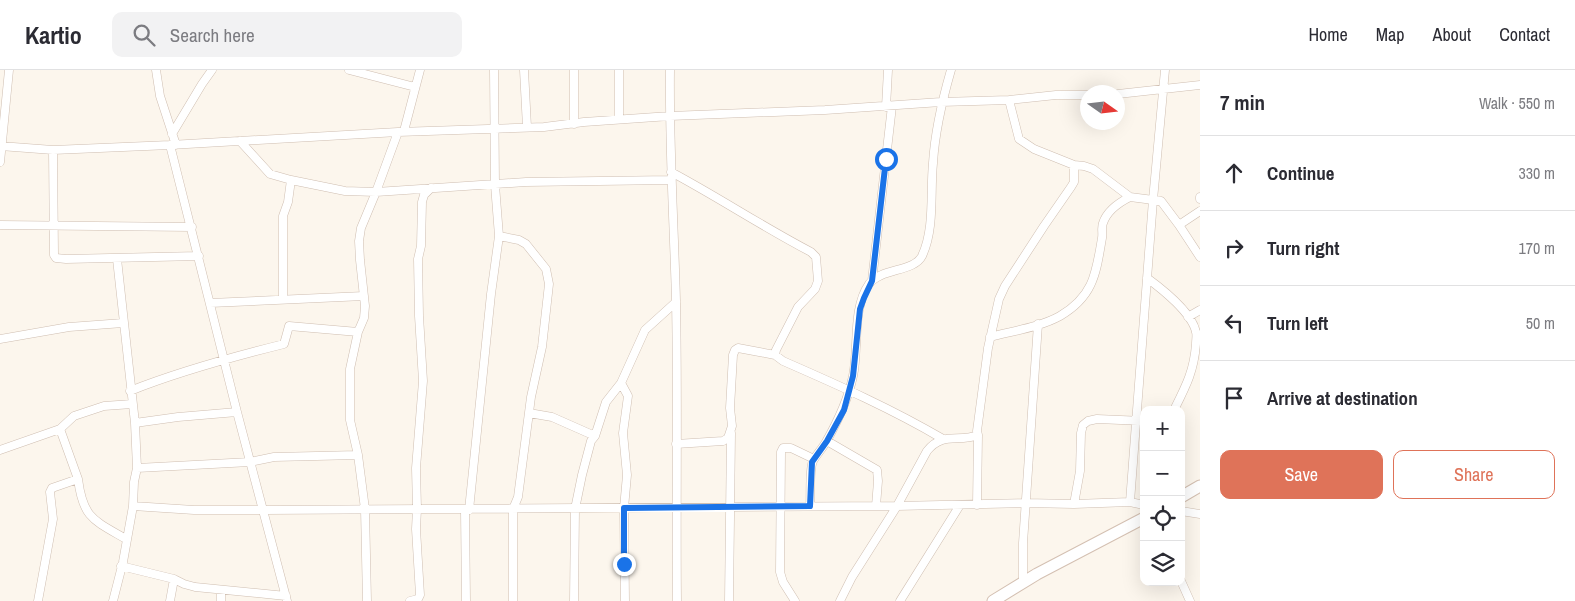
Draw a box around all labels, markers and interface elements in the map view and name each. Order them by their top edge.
search box [112,12,462,57]
text: Kartio [25,19,82,51]
icon: search [130,21,158,49]
text: Search here [170,22,255,48]
text: Home [1308,22,1348,47]
text: Map [1376,22,1405,47]
text: About [1433,22,1471,47]
text: Contact [1499,22,1550,47]
north arrow [1080,85,1125,130]
text: 7 min [1220,88,1265,117]
text: Walk · 550 m [1479,92,1555,114]
route start [875,148,898,171]
icon: ahead [1220,159,1248,187]
text: Continue [1267,160,1335,186]
text: 330 m [1519,162,1555,184]
icon: right [1220,234,1248,262]
text: Turn right [1267,235,1339,261]
text: 170 m [1519,237,1555,259]
icon: left [1220,309,1248,337]
text: Turn left [1267,310,1328,336]
text: 50 m [1526,312,1555,334]
icon: arrive [1220,384,1248,412]
text: Arrive at destination [1267,385,1418,411]
map controls [1140,406,1185,586]
button: + [1140,406,1185,451]
button: Save [1220,450,1383,499]
button: Share [1393,450,1555,499]
button: − [1140,451,1185,496]
button: locate [1140,496,1185,541]
button: layers [1140,541,1185,586]
route end [613,553,636,576]

